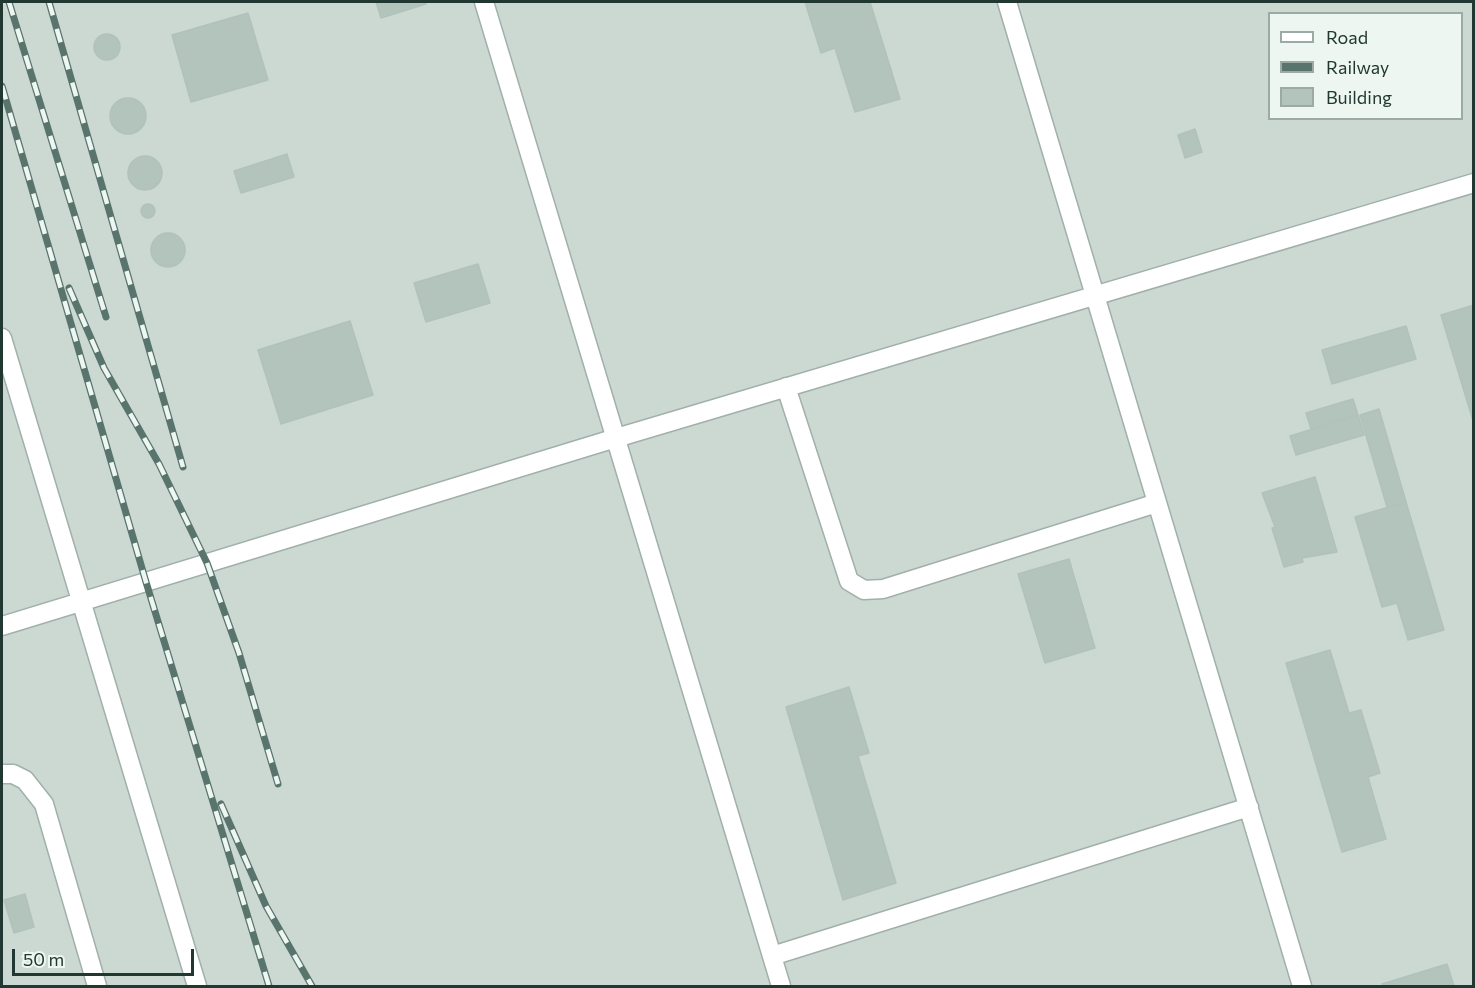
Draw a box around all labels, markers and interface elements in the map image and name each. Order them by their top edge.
legend [1268,12,1463,120]
text: Road [1326,26,1368,48]
text: Railway [1326,56,1389,78]
text: Building [1326,86,1392,108]
scale bar [15,937,196,975]
text: 50 m [23,948,64,970]

